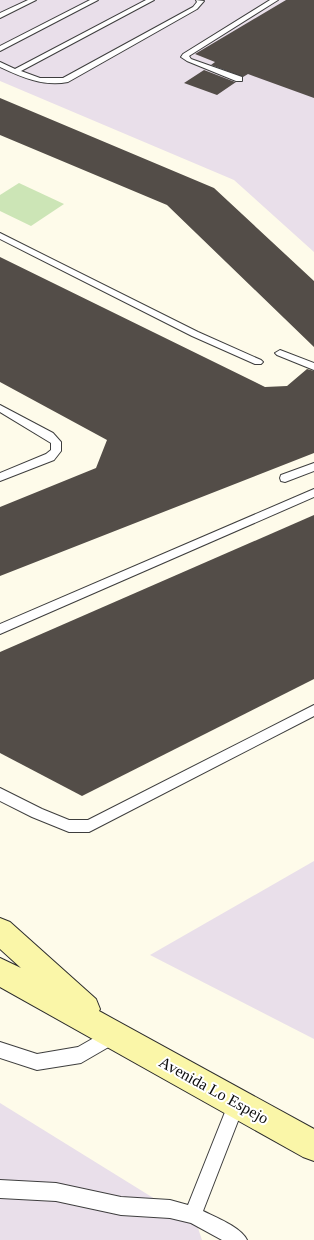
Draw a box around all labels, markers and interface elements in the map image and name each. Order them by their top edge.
street label: Avenida Lo Espejo [156,1053,272,1128]

